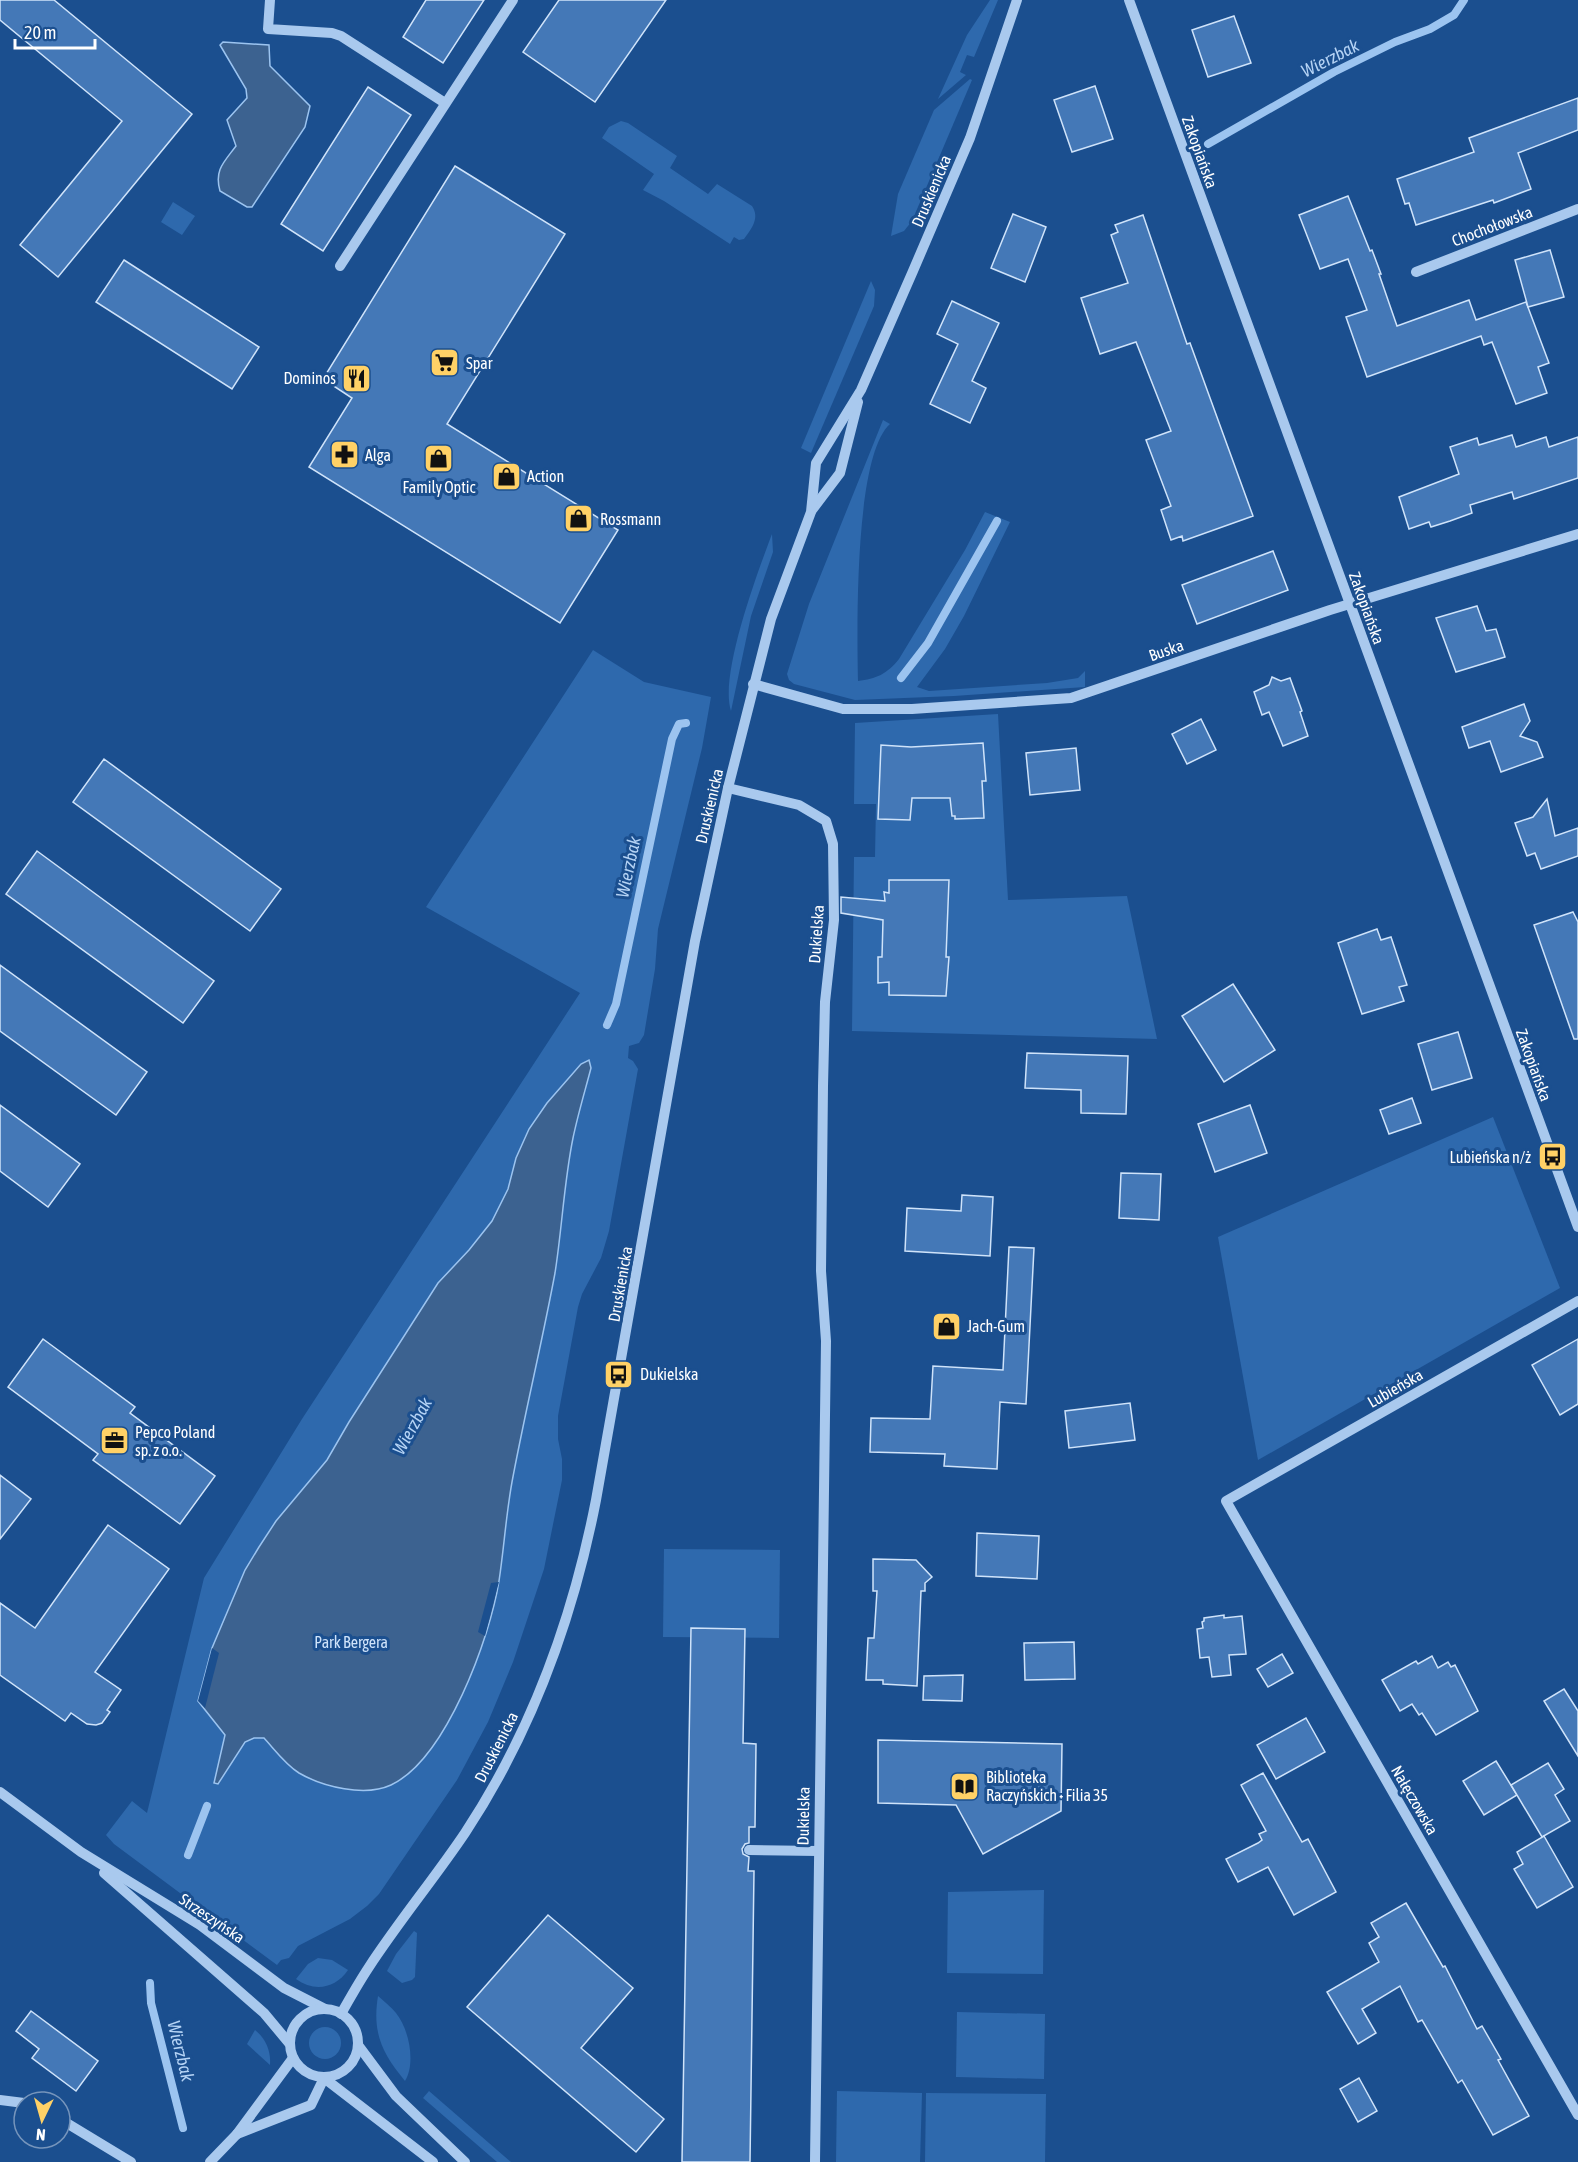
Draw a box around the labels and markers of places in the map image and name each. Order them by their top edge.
supermarket icon: Spar [429,347,461,379]
place label: Spar [466,354,493,373]
restaurant icon: Dominos [341,362,373,394]
place label: Dominos [283,369,336,387]
pharmacy icon: Alga [328,439,360,471]
shop icon: Family Optic [423,443,455,475]
place label: Alga [365,446,391,465]
shop icon: Action [490,460,522,492]
place label: Action [527,467,564,485]
place label: Family Optic [403,478,475,497]
shop icon: Rossmann [563,503,595,535]
place label: Rossmann [600,510,661,528]
bus stop icon: Lubieńska n/ż [1536,1141,1568,1173]
place label: Lubieńska n/ż [1450,1148,1531,1166]
shop icon: Jach-Gum [930,1310,962,1342]
place label: Jach-Gum [967,1317,1025,1335]
bus stop icon: Dukielska [603,1358,635,1390]
place label: Dukielska [640,1365,699,1383]
place label: Pepco Poland sp. z o.o. [135,1423,215,1460]
office icon: Pepco Poland sp. z o.o. [98,1425,130,1457]
place label: Biblioteka Raczyńskich - Filia 35 [986,1768,1108,1805]
library icon: Biblioteka Raczyńskich - Filia 35 [949,1770,981,1802]

